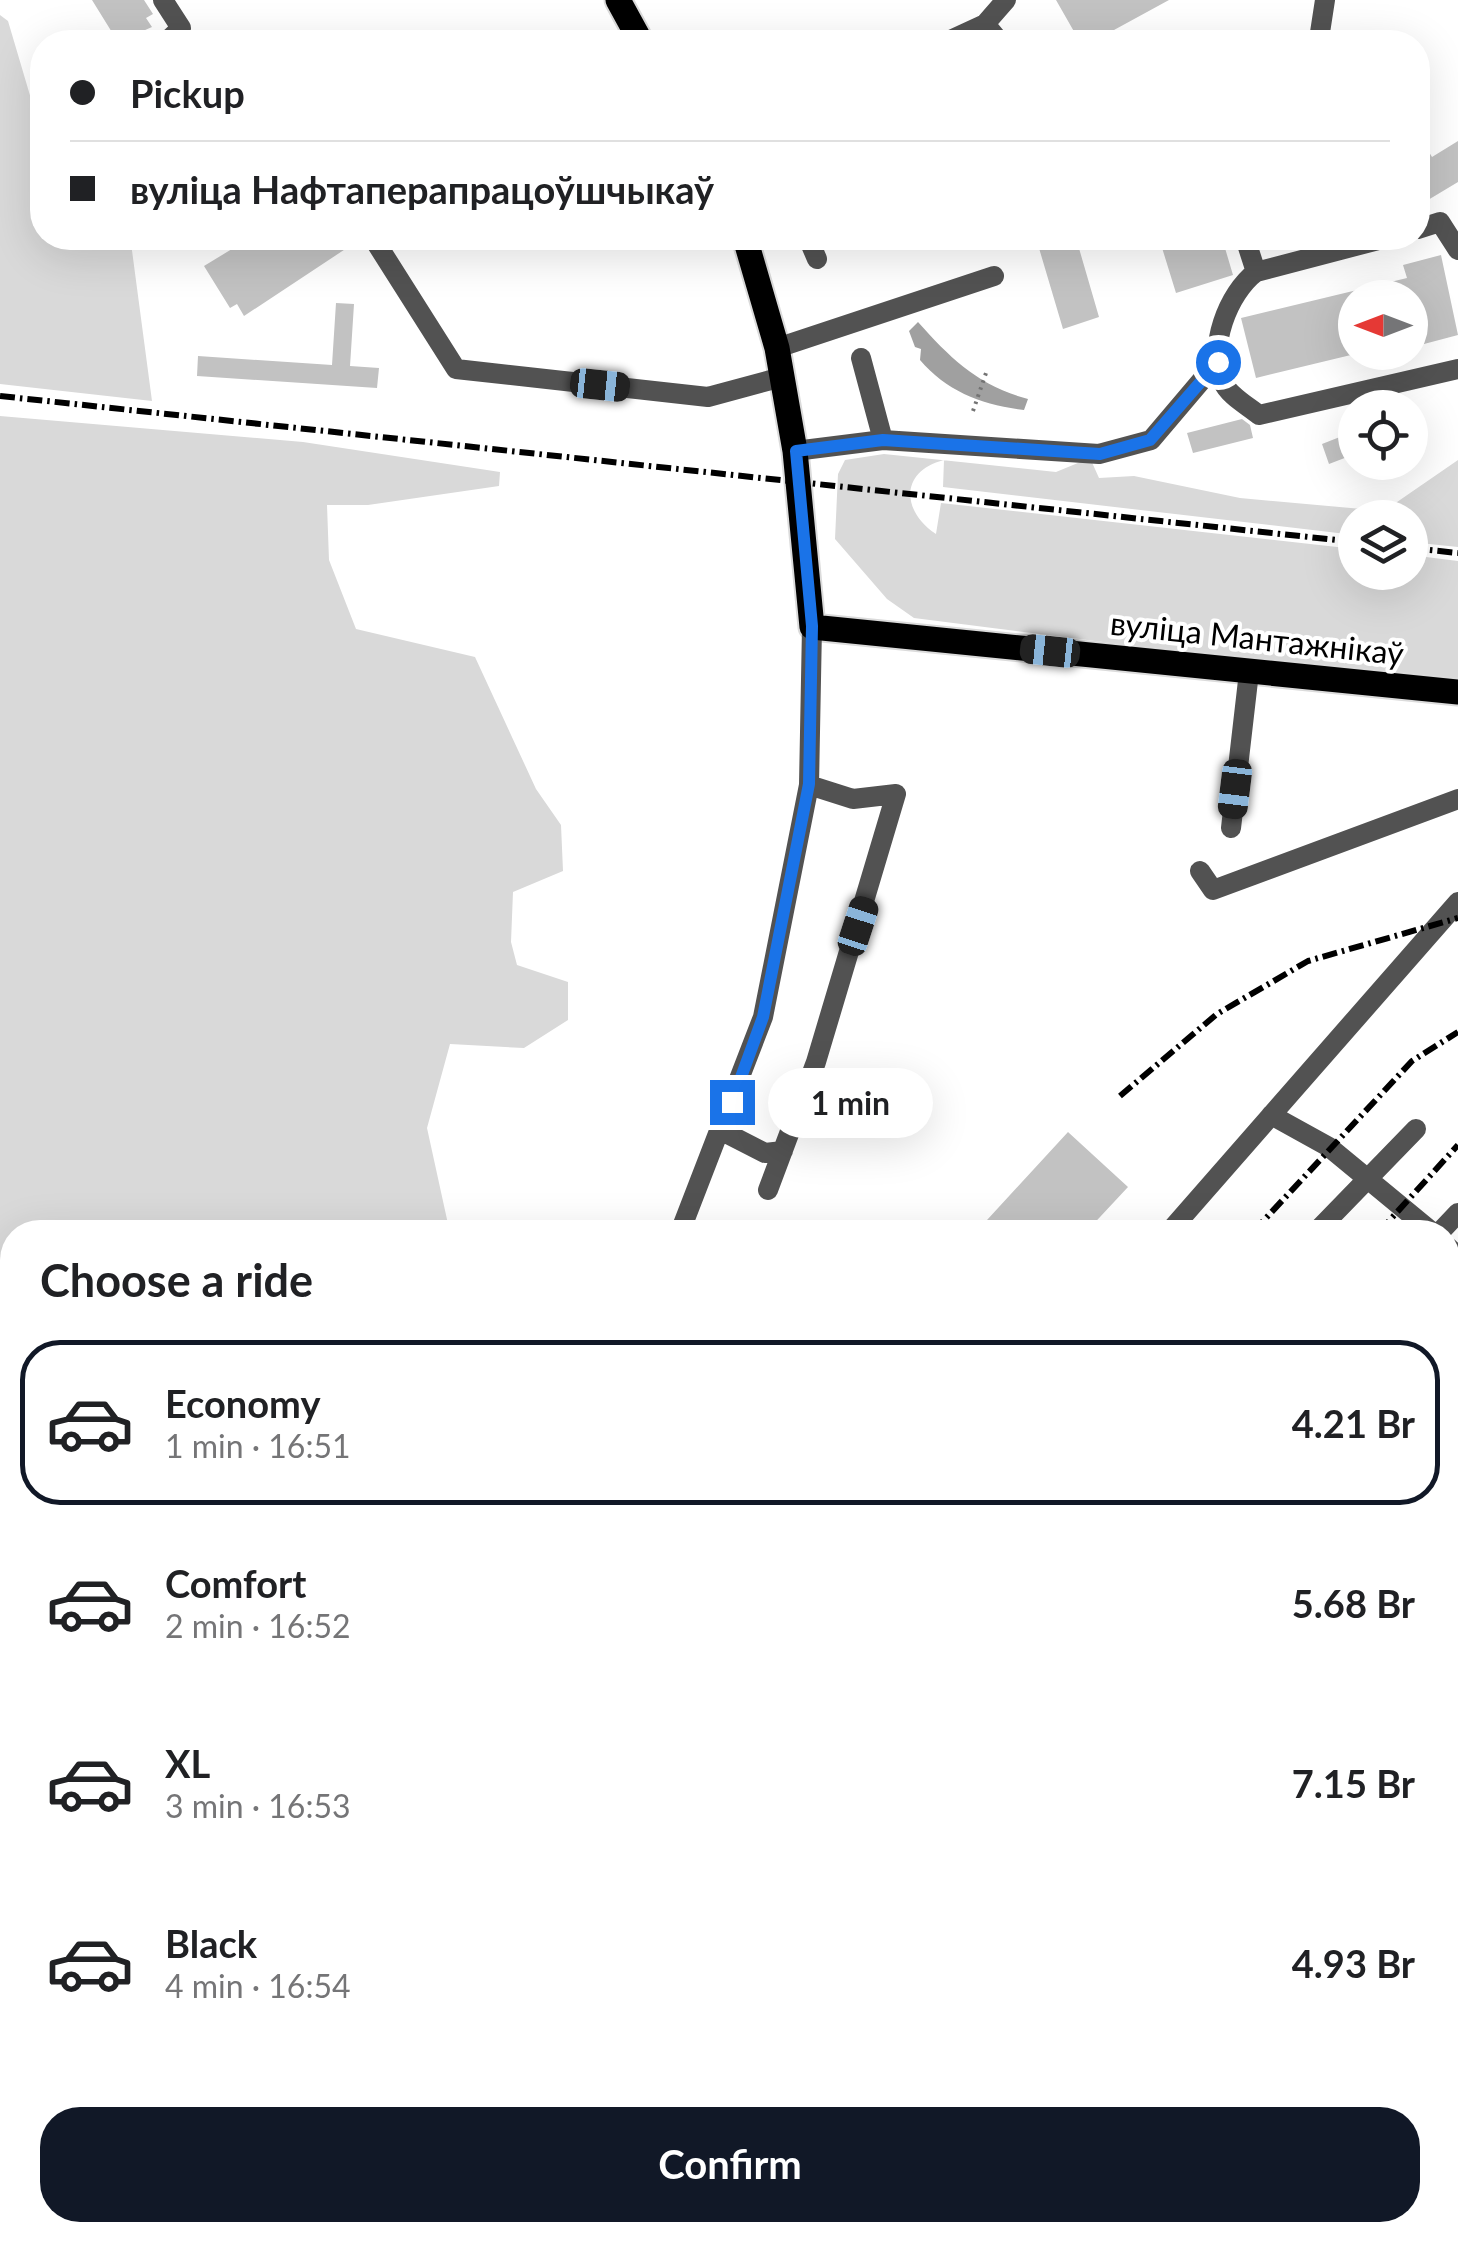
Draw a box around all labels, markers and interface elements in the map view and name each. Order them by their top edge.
text: Pickup [130,70,245,116]
text: вуліца Нафтаперапрацоўшчыкаў [130,166,714,212]
north arrow [1338,280,1428,370]
map controls [1338,280,1428,590]
route start [1196,340,1241,385]
car [569,367,631,403]
button: locate [1338,390,1428,480]
button: layers [1338,500,1428,590]
street label: вуліца Мантажнікаў [1108,603,1406,672]
car [1019,633,1081,669]
car [1216,757,1254,821]
car [834,893,882,959]
callout: 1 min [767,1067,932,1137]
route end [710,1080,755,1125]
text: 1 min [811,1083,890,1122]
text: Choose a ride [40,1253,313,1307]
icon: car [45,1378,135,1468]
text: Economy [165,1380,320,1426]
text: 4.21 Br [1292,1400,1415,1446]
text: 1 min · 16:51 [165,1426,351,1465]
icon: car [45,1558,135,1648]
text: Comfort [165,1560,306,1606]
text: 5.68 Br [1292,1580,1415,1626]
text: 2 min · 16:52 [165,1606,351,1645]
icon: car [45,1738,135,1828]
text: XL [165,1740,210,1786]
text: 7.15 Br [1292,1760,1415,1806]
text: 3 min · 16:53 [165,1786,351,1825]
icon: car [45,1918,135,2008]
text: Black [165,1920,257,1966]
text: 4.93 Br [1292,1940,1415,1986]
text: 4 min · 16:54 [165,1966,351,2005]
button: Confirm [40,2107,1420,2222]

